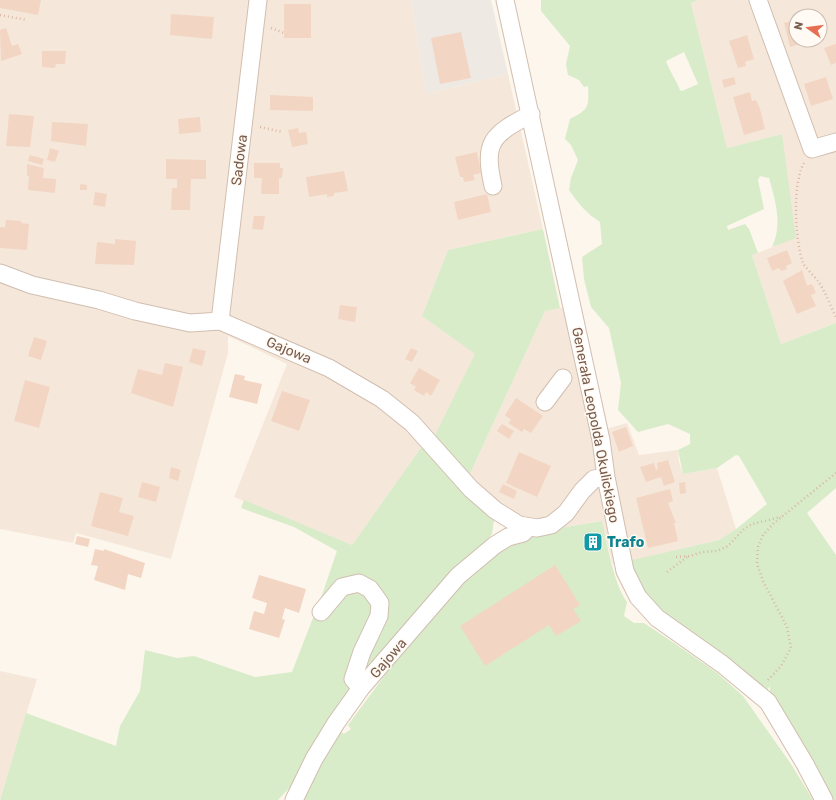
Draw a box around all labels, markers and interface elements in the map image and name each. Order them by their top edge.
north arrow [788,8,828,48]
text: N [792,20,806,31]
street label: Sadowa [228,134,251,187]
street label: Generała Leopolda Okulickiego [568,326,623,524]
street label: Gajowa [264,333,314,368]
building icon: Trafo [582,531,604,553]
place label: Trafo [607,534,644,551]
street label: Gajowa [366,635,410,682]

